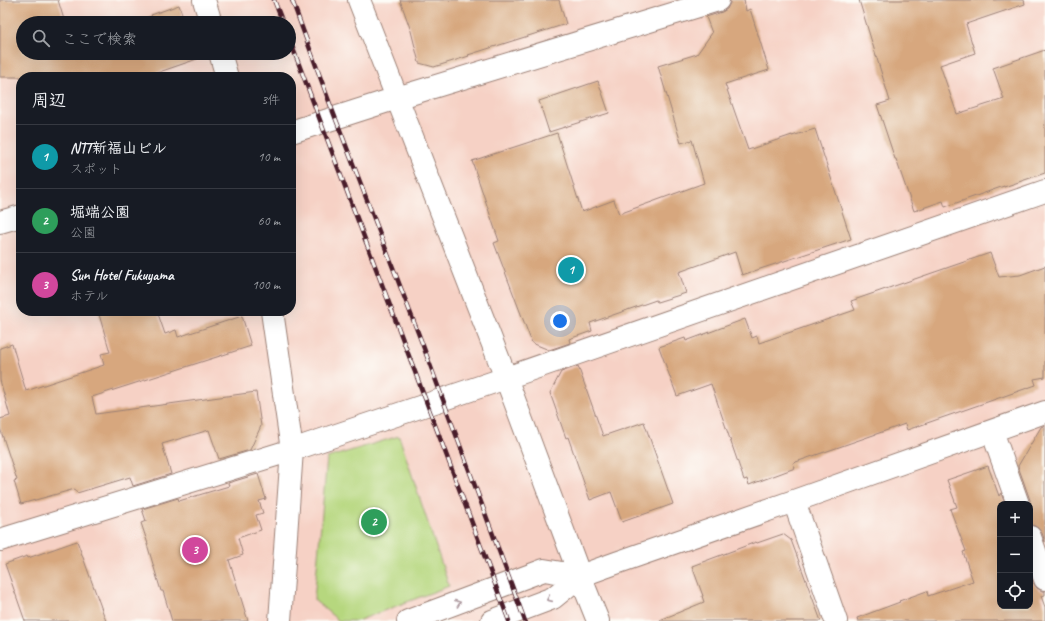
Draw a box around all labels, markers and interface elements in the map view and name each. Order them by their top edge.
search box [16,16,296,60]
icon: search [30,27,52,49]
text: ここで検索 [62,30,137,49]
text: 周辺 [32,90,66,111]
text: 3件 [261,92,280,108]
text: NTT新福山ビル [70,139,167,158]
text: 1 [42,149,48,165]
text: 10 m [258,149,280,165]
text: スポット [70,161,122,177]
text: 堀端公園 [70,203,130,222]
text: 2 [42,213,48,229]
text: 60 m [258,213,280,229]
text: 公園 [70,225,96,241]
pin: 1 [558,255,584,285]
text: Sun Hotel Fukuyama [70,266,174,285]
text: 3 [42,277,48,293]
text: 100 m [252,277,280,293]
text: ホテル [70,288,108,304]
your location [550,311,570,331]
map controls [997,501,1033,609]
button: + [997,501,1033,537]
pin: 2 [361,507,387,537]
pin: 3 [182,535,208,565]
button: − [997,537,1033,573]
button: locate [997,573,1033,609]
one-way arrow [545,594,553,602]
one-way arrow [454,599,461,607]

